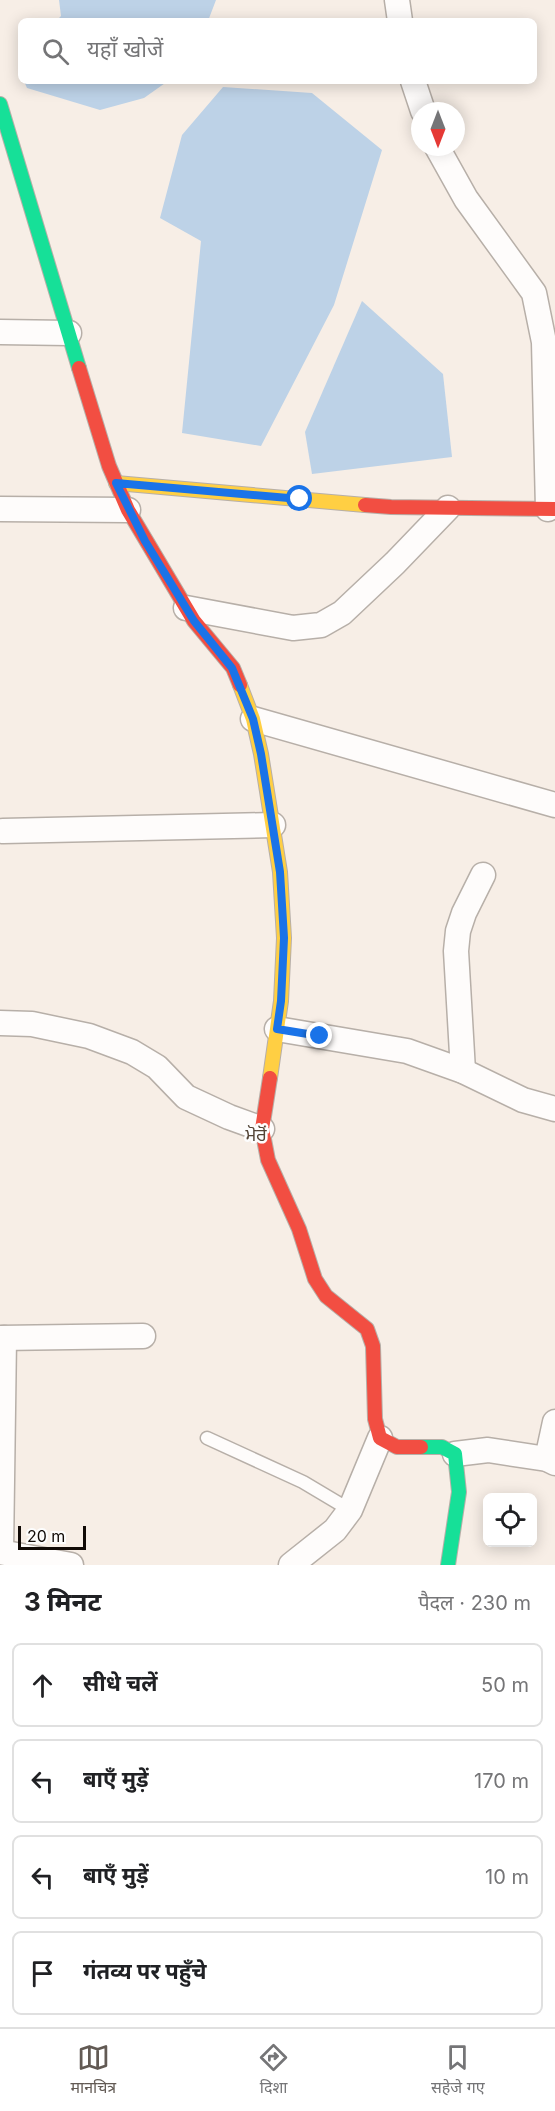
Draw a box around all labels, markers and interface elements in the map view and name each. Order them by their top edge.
search box [18,18,537,84]
icon: search [39,35,72,68]
text: यहाँ खोजें [87,36,163,62]
north arrow [411,102,465,156]
route start [286,485,312,511]
route end [306,1022,332,1048]
district label: ਮੋਰੋਂ [244,1124,267,1145]
map controls [483,1493,537,1547]
button: locate [483,1493,537,1547]
scale bar [18,1523,86,1550]
text: 20 m [27,1526,65,1546]
text: 3 मिनट [24,1586,102,1617]
text: पैदल · 230 m [418,1591,531,1615]
icon: ahead [26,1669,59,1702]
text: सीधे चलें [83,1670,158,1696]
text: 50 m [481,1673,529,1697]
icon: left [26,1765,59,1798]
text: बाएँ मुड़ें [83,1766,149,1792]
text: 170 m [474,1769,529,1793]
icon: left [26,1861,59,1894]
text: बाएँ मुड़ें [83,1862,149,1888]
text: 10 m [485,1865,529,1889]
icon: arrive [26,1957,59,1990]
text: गंतव्य पर पहुँचे [83,1958,207,1984]
tab: मानचित्र [70,2041,116,2100]
tab: दिशा [257,2041,290,2100]
tab: सहेजे गए [431,2041,485,2100]

